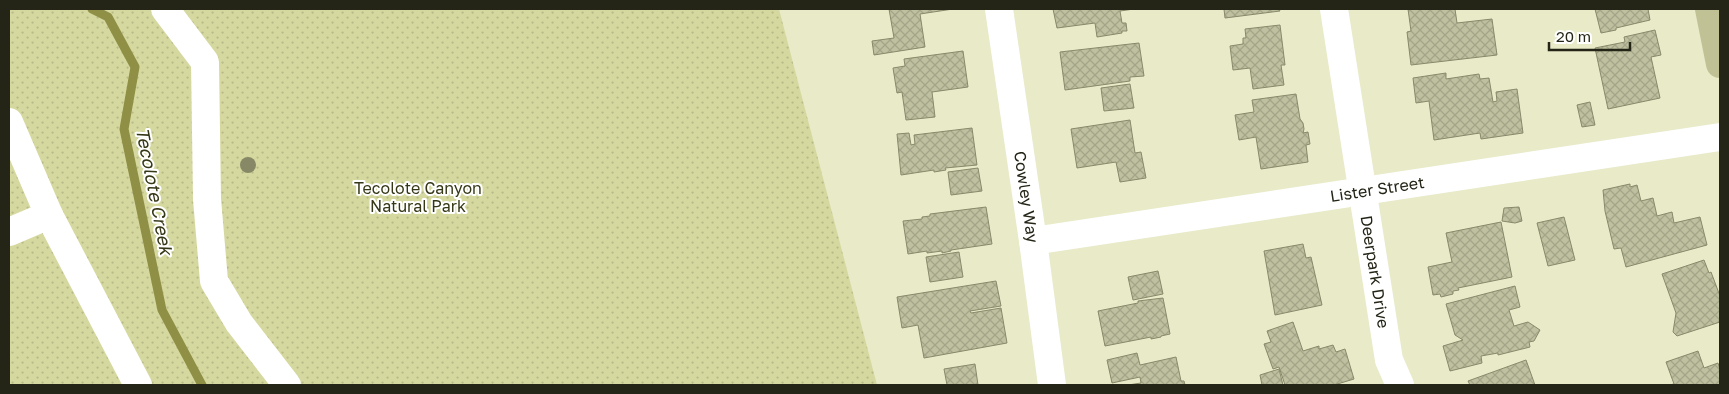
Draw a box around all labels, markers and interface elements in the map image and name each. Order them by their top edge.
scale bar [1549,20,1630,52]
text: 20 m [1556,27,1591,45]
water label: Tecolote Creek [132,125,178,258]
street label: Cowley Way [1010,150,1043,244]
street label: Lister Street [1328,172,1426,206]
park label: Tecolote Canyon Natural Park [354,178,482,216]
street label: Deerpark Drive [1356,214,1394,330]

